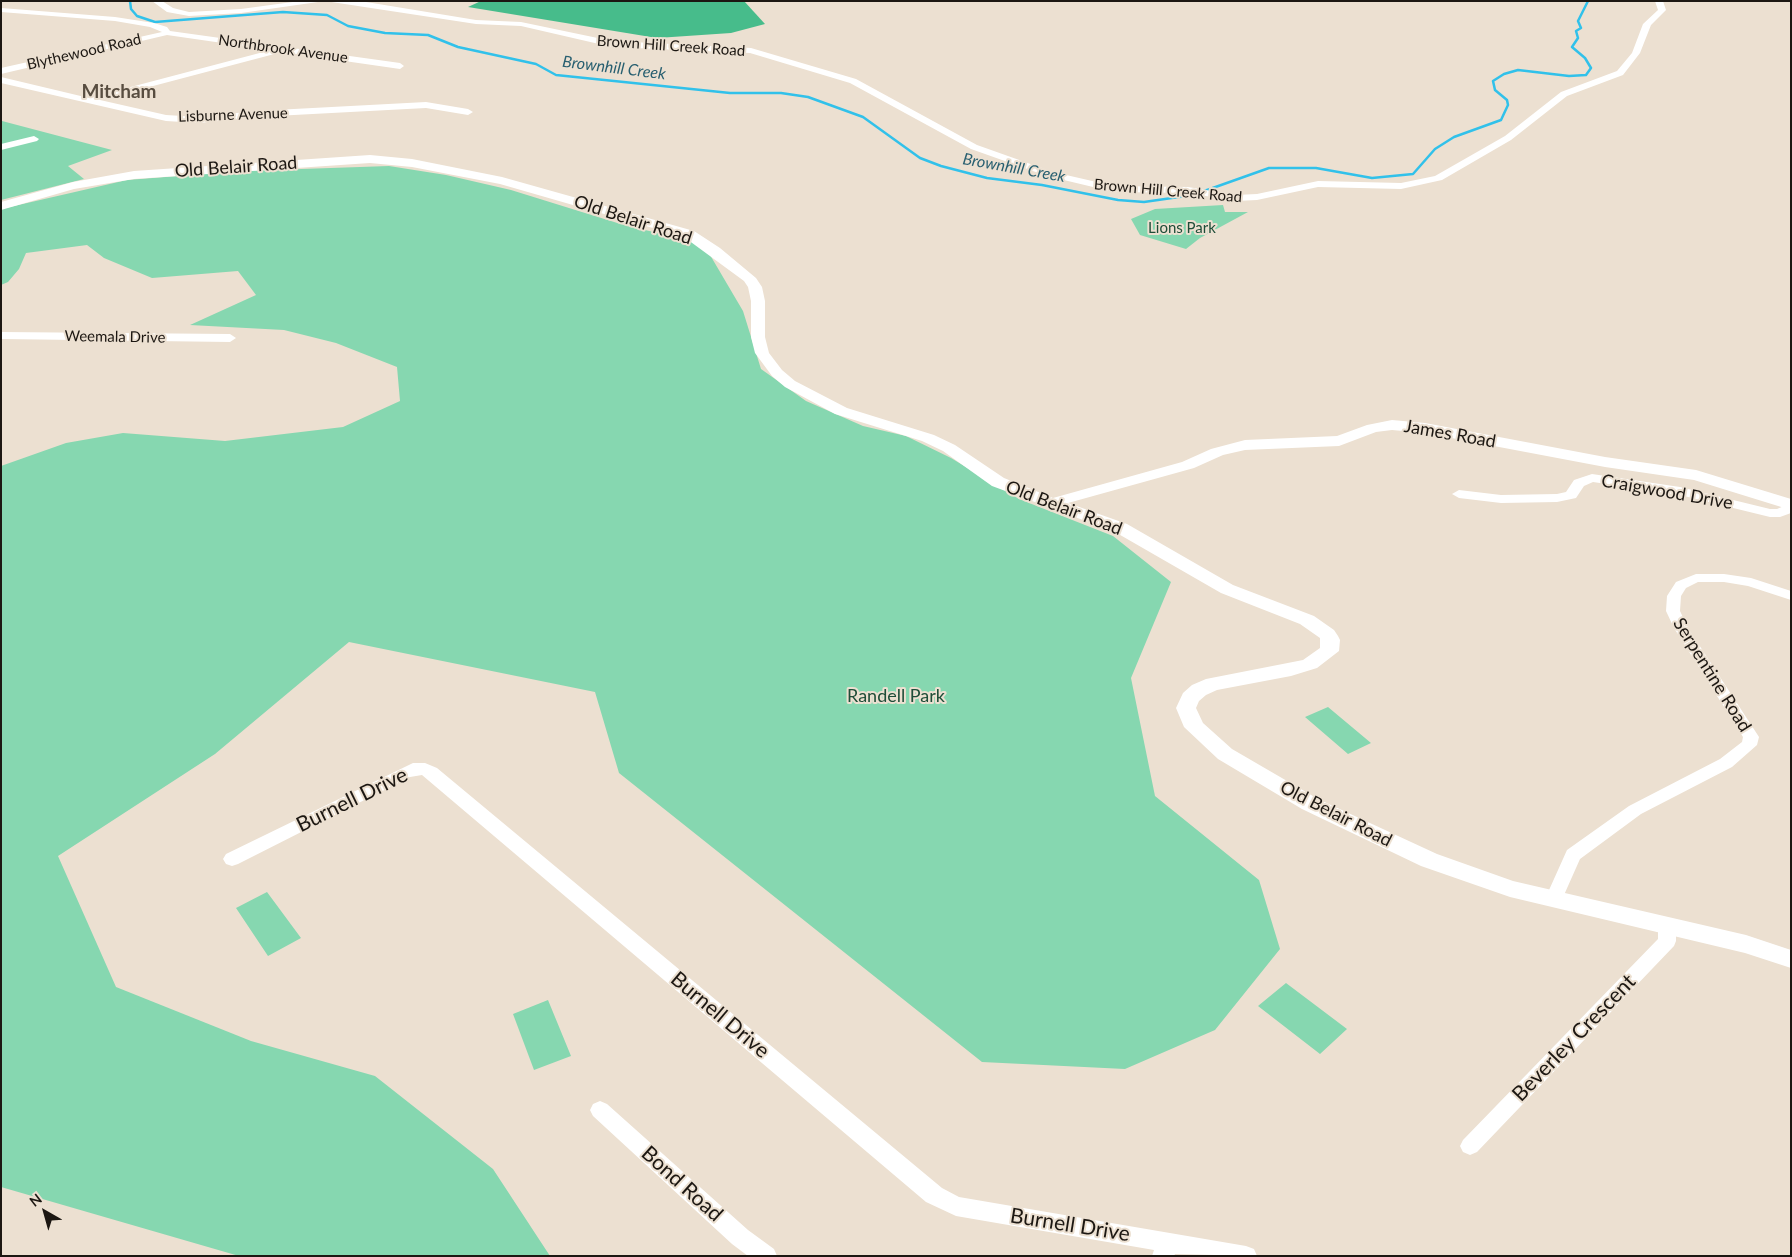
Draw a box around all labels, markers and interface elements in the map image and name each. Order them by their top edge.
street label: Blythewood Road [25,30,143,74]
street label: Northbrook Avenue [217,31,349,67]
street label: Brown Hill Creek Road [596,32,746,60]
water label: Brownhill Creek [561,52,667,84]
district label: Mitcham [81,81,157,103]
street label: Lisburne Avenue [178,104,288,126]
water label: Brownhill Creek [961,150,1067,186]
street label: Old Belair Road [174,152,298,182]
street label: Brown Hill Creek Road [1093,176,1243,206]
street label: Old Belair Road [571,191,695,249]
park label: Lions Park [1148,219,1216,237]
street label: Weemala Drive [64,327,166,347]
street label: James Road [1402,415,1498,453]
street label: Craigwood Drive [1600,470,1734,514]
street label: Old Belair Road [1003,476,1125,540]
street label: Serpentine Road [1668,614,1756,736]
park label: Randell Park [847,685,945,707]
street label: Burnell Drive [292,762,412,838]
street label: Old Belair Road [1276,777,1396,851]
street label: Burnell Drive [666,967,774,1063]
street label: Beverley Crescent [1507,969,1641,1107]
street label: Bond Road [636,1141,728,1227]
north arrow [20,1187,70,1237]
text: N [26,1190,45,1210]
street label: Burnell Drive [1008,1203,1132,1247]

